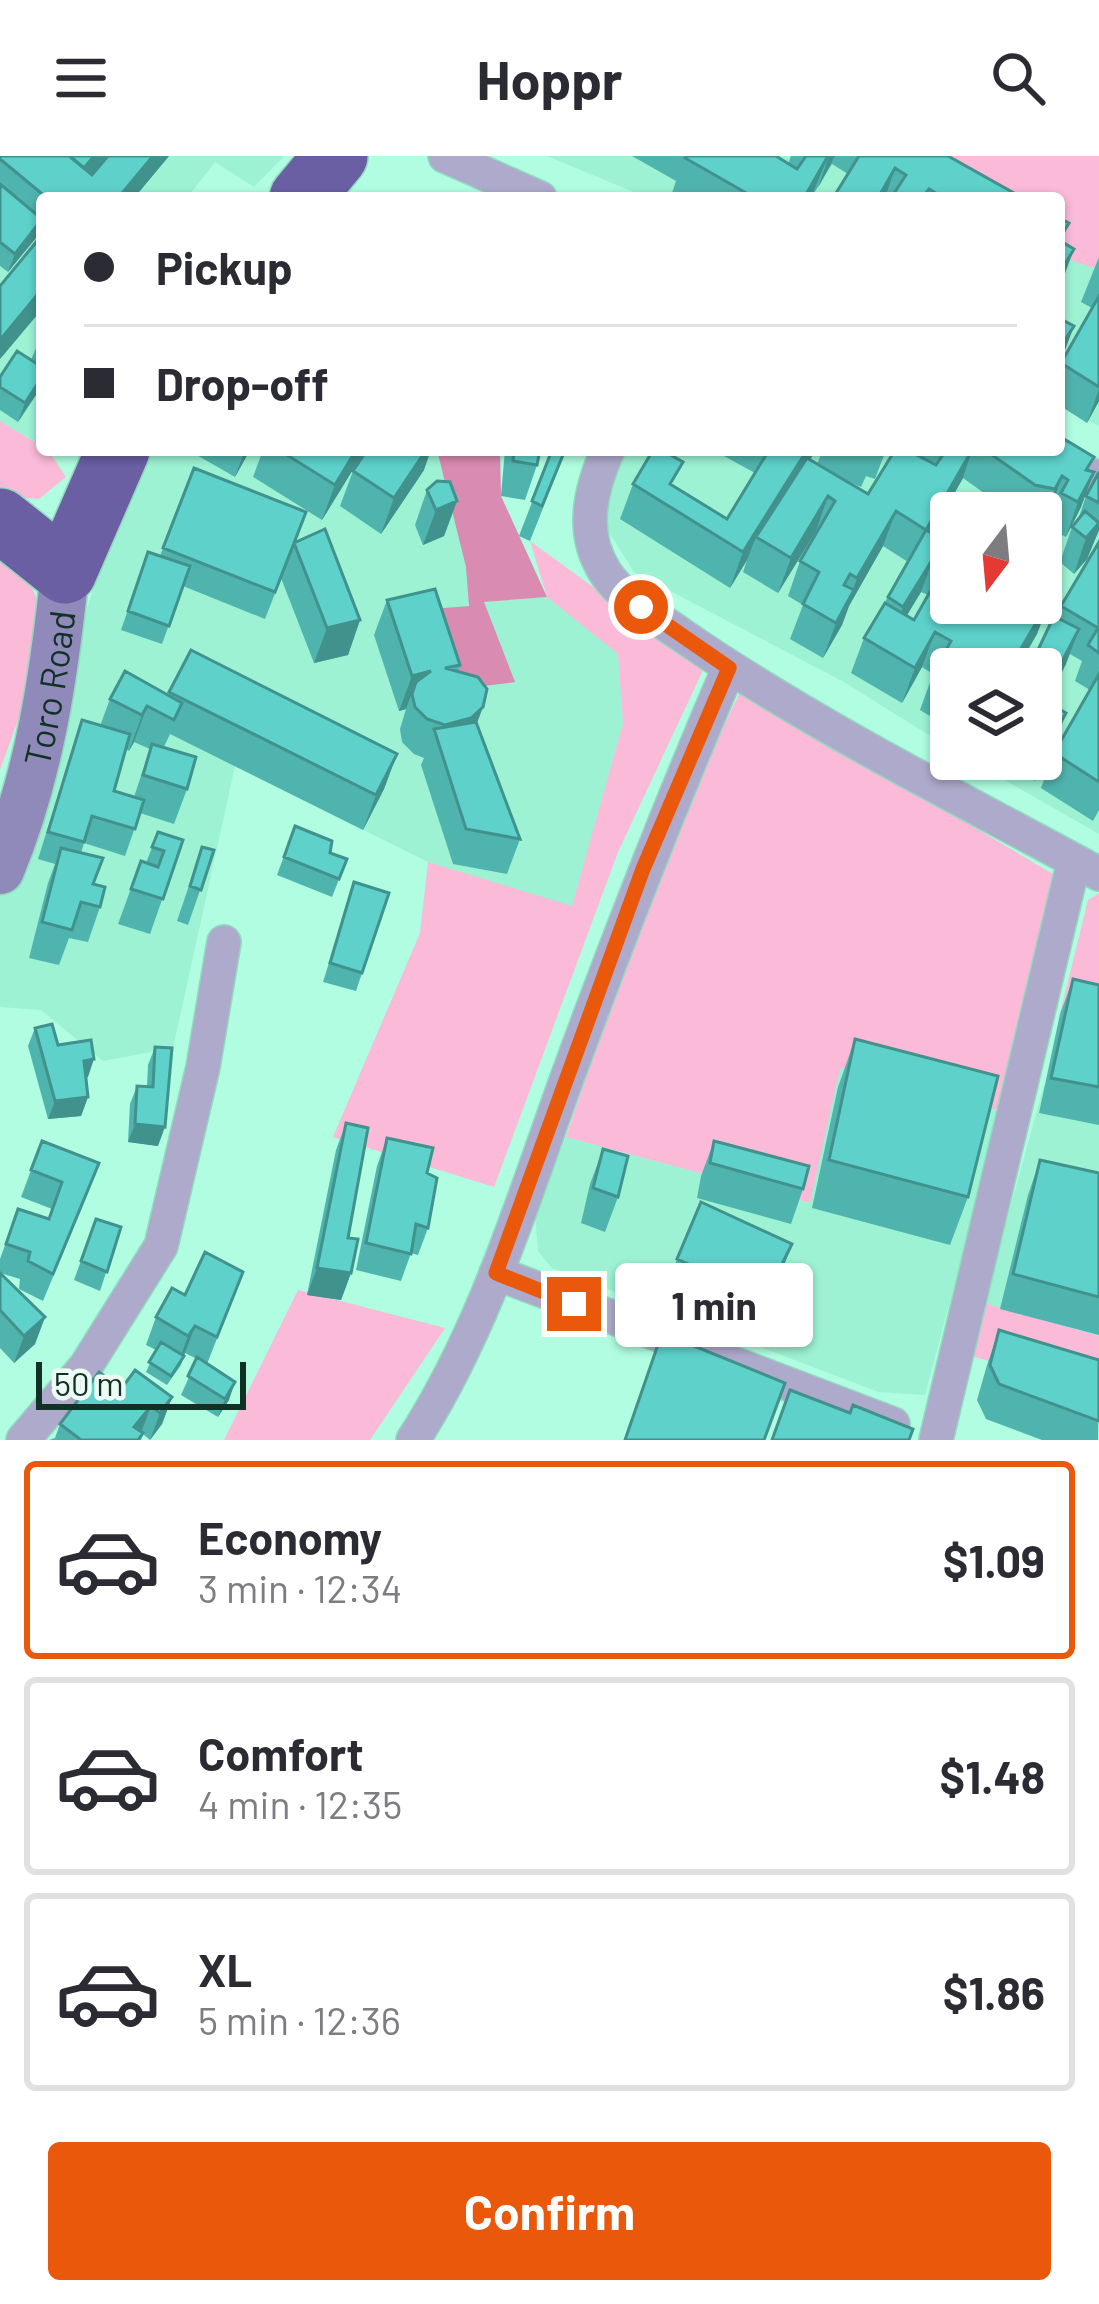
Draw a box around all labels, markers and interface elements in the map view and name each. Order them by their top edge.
icon: menu [48,45,114,111]
icon: search [985,45,1051,111]
text: Hoppr [476,46,623,111]
text: Pickup [156,240,293,294]
text: Drop-off [156,356,329,410]
north arrow [930,492,1062,624]
map controls [930,492,1062,780]
route start [614,580,668,634]
street label: Toro Road [13,608,82,770]
button: layers [930,648,1062,780]
callout: 1 min [616,1262,814,1346]
route end [547,1277,601,1331]
text: 1 min [671,1281,757,1328]
scale bar [36,1356,246,1409]
text: 50 m [54,1363,124,1403]
icon: car [54,1506,162,1614]
text: Economy [198,1510,382,1564]
text: $1.09 [943,1533,1045,1587]
text: 3 min · 12:34 [198,1564,402,1611]
icon: car [54,1722,162,1830]
text: Comfort [198,1726,364,1780]
text: $1.48 [940,1749,1045,1803]
text: 4 min · 12:35 [198,1780,402,1827]
icon: car [54,1938,162,2046]
text: XL [198,1942,252,1996]
text: $1.86 [943,1965,1045,2019]
text: 5 min · 12:36 [198,1996,401,2043]
button: Confirm [48,2142,1051,2280]

